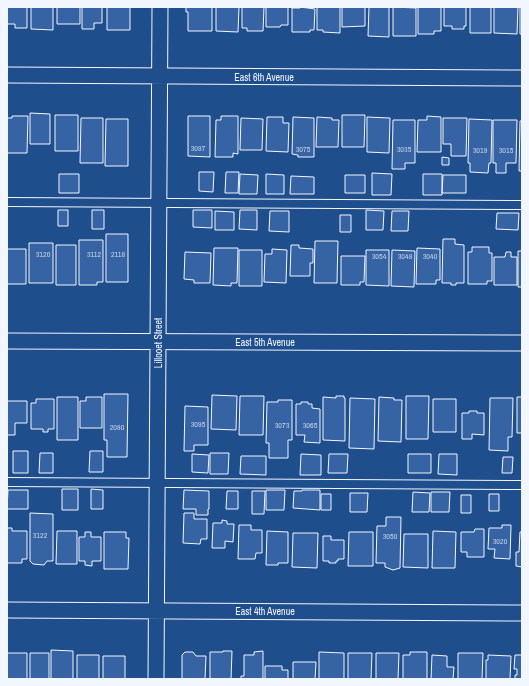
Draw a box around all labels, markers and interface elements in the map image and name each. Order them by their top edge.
street label: East 6th Avenue [234,71,294,84]
house number: 3097 [191,143,206,153]
house number: 3075 [296,144,311,154]
house number: 3035 [397,144,412,154]
house number: 3019 [473,145,488,155]
house number: 3015 [499,145,514,155]
house number: 3120 [36,249,51,259]
house number: 3112 [87,249,101,259]
house number: 2118 [111,249,125,259]
house number: 3054 [372,251,387,261]
house number: 3048 [398,251,413,261]
house number: 3040 [423,251,438,261]
street label: Lillooet Street [152,317,165,368]
street label: East 5th Avenue [235,336,295,349]
house number: 3095 [191,419,206,429]
house number: 3073 [275,420,290,430]
house number: 3065 [303,420,318,430]
house number: 2080 [110,422,125,432]
house number: 3122 [33,530,48,540]
house number: 3050 [383,531,398,541]
house number: 3020 [493,536,508,546]
street label: East 4th Avenue [235,605,295,618]

